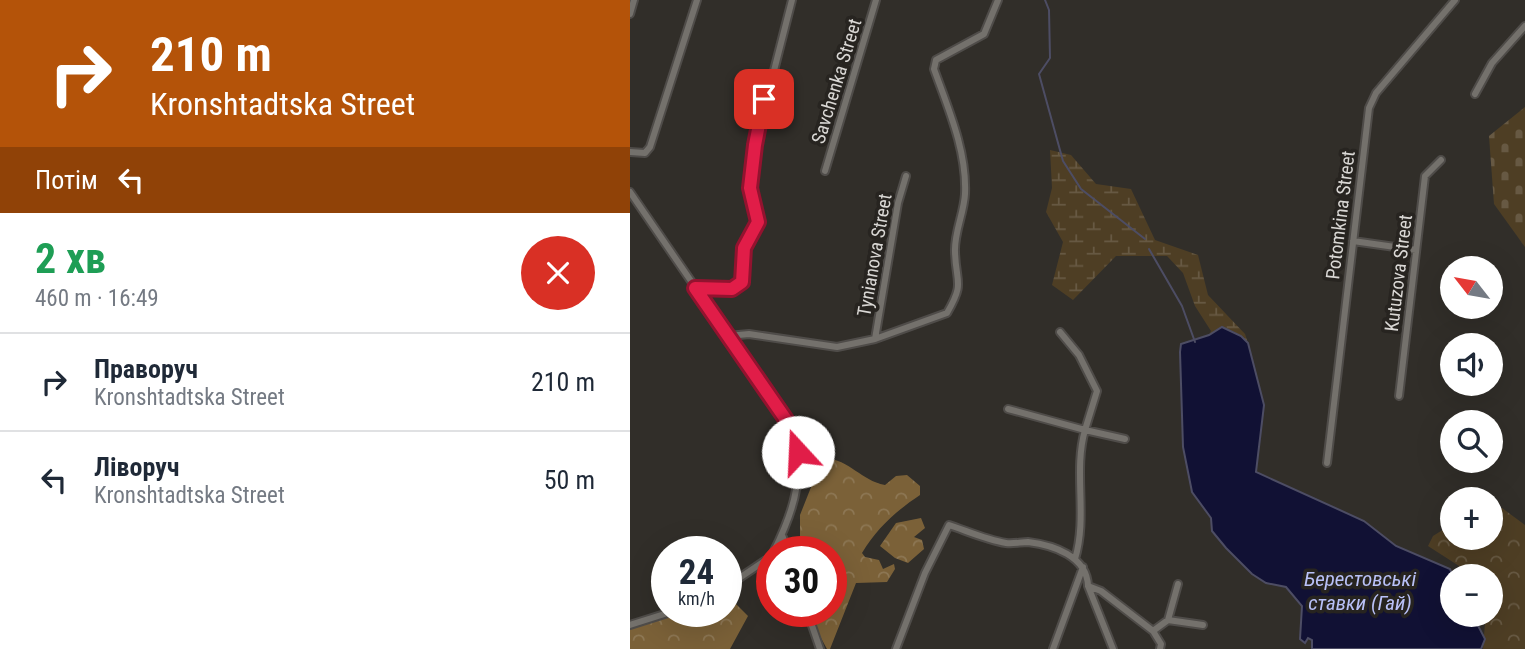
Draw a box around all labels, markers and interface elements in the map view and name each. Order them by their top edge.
street label: Savchenka Street [807,16,866,146]
text: 210 m [150,26,272,83]
icon: right [35,28,126,119]
pin [734,69,794,129]
icon: arrive [745,80,783,118]
text: Kronshtadtska Street [150,85,415,123]
street label: Potomkina Street [1321,149,1360,281]
icon: left [112,161,150,199]
text: Потім [35,165,98,195]
street label: Tynianova Street [852,192,897,318]
street label: Kutuzova Street [1380,213,1417,333]
text: 2 хв [35,234,106,283]
button: close [521,236,595,310]
north arrow [1440,256,1503,318]
map controls [1440,256,1503,627]
text: 460 m · 16:49 [35,285,159,312]
button: sound [1440,333,1503,396]
text: Праворуч [94,354,198,384]
icon: right [35,363,73,401]
text: 210 m [531,367,595,397]
text: Kronshtadtska Street [94,384,285,411]
button: search [1440,410,1503,473]
position arrow [761,415,835,489]
text: Ліворуч [94,452,179,482]
icon: left [35,461,73,499]
text: 50 m [544,465,595,495]
text: Kronshtadtska Street [94,482,285,509]
button: + [1440,487,1503,550]
speed limit sign: 30 [756,536,847,627]
text: 24 [679,552,714,593]
button: − [1440,564,1503,627]
water label: Берестовські ставки (Гай) [1304,567,1416,615]
text: km/h [678,588,715,609]

